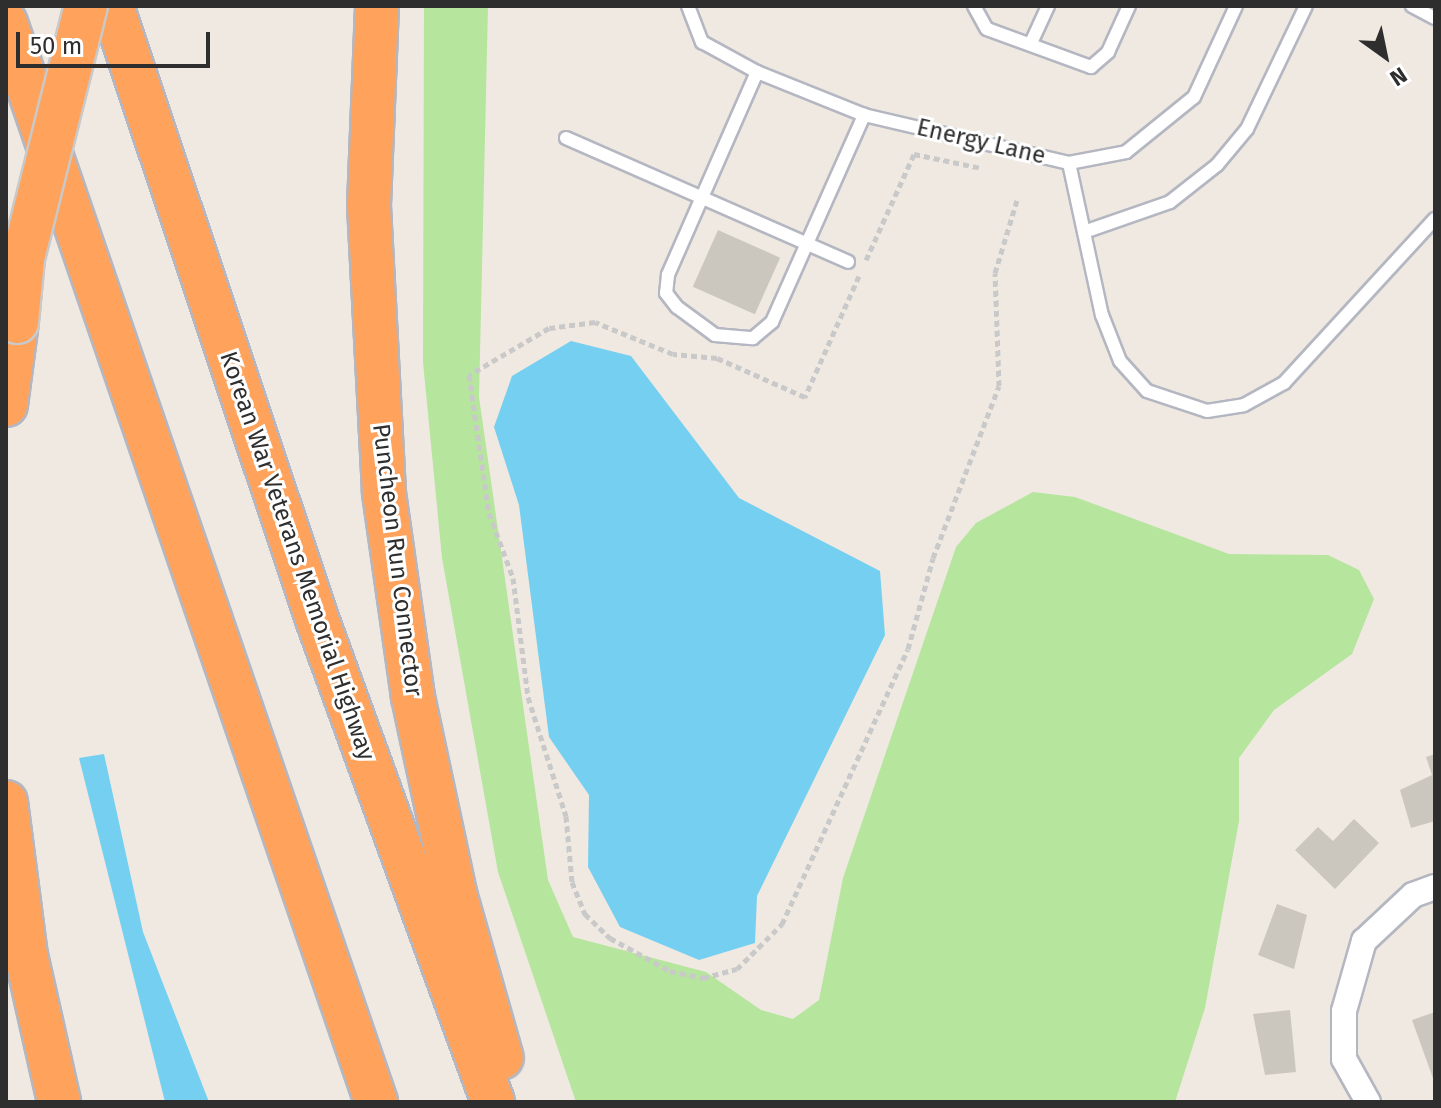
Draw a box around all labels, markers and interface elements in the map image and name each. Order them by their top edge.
scale bar [20,16,214,66]
north arrow [1345,16,1425,96]
text: 50 m [30,32,82,60]
text: N [1385,61,1412,92]
street label: Energy Lane [914,113,1048,171]
street label: Korean War Veterans Memorial Highway [213,348,381,764]
street label: Puncheon Run Connector [366,422,428,698]

